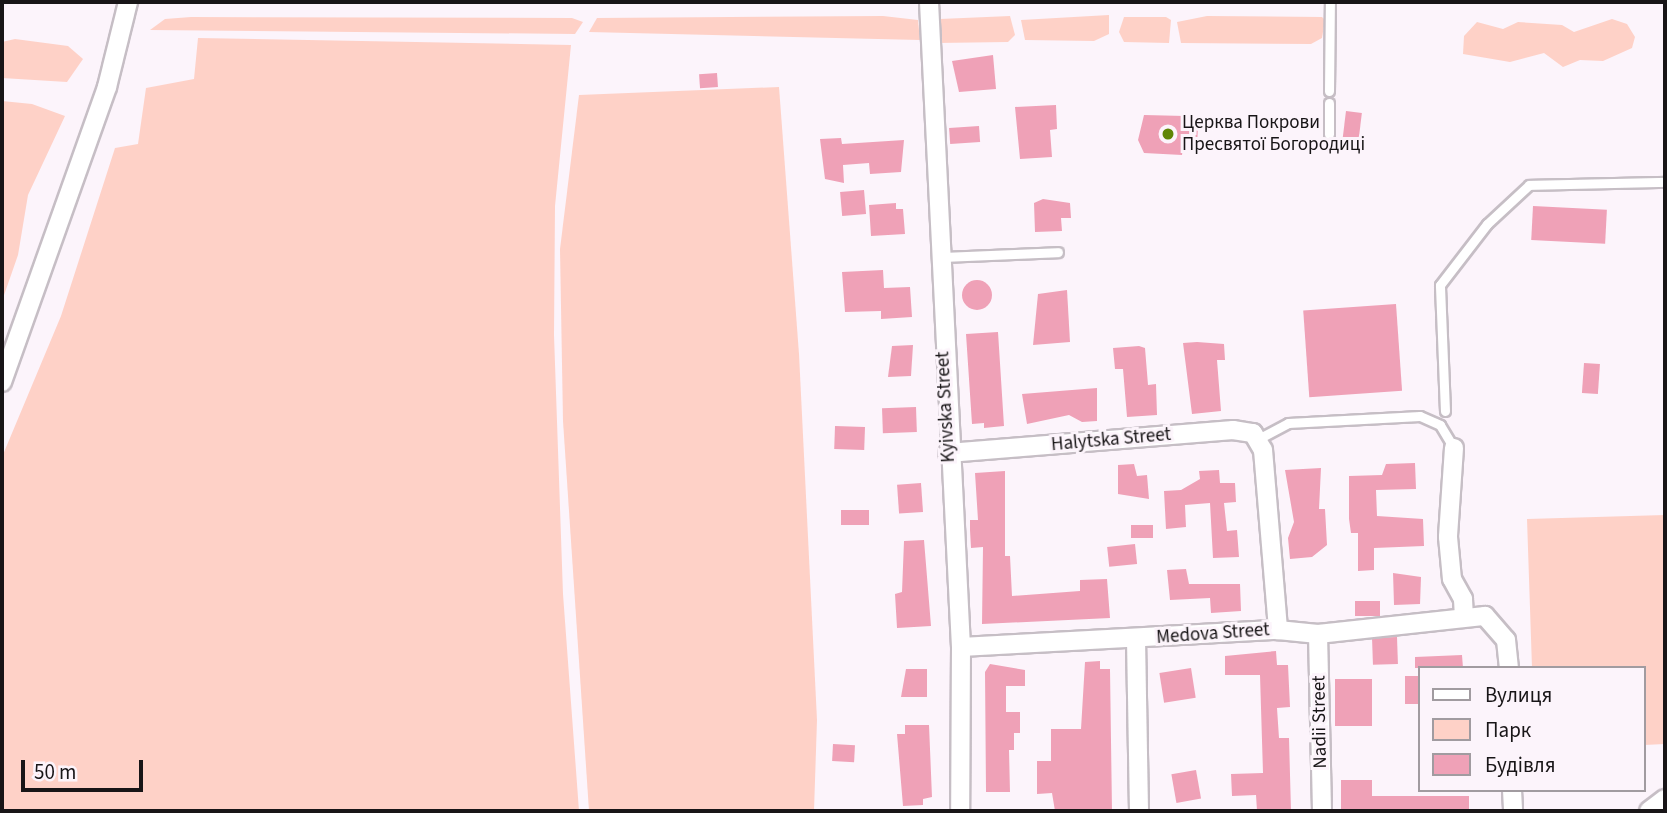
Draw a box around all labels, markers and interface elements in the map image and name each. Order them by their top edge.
place label: Церква Покрови Пресвятої Богородиці [1182,112,1365,156]
marker: Церква Покрови Пресвятої Богородиці [1160,126,1176,142]
street label: Kyivska Street [932,351,960,463]
street label: Halytska Street [1050,423,1172,457]
street label: Medova Street [1156,619,1270,649]
legend [1418,666,1646,792]
street label: Nadii Street [1308,675,1332,769]
text: Вулиця [1485,680,1552,710]
text: Парк [1485,715,1531,745]
scale bar [24,746,147,790]
text: Будівля [1485,750,1556,780]
text: 50 m [34,757,76,787]

